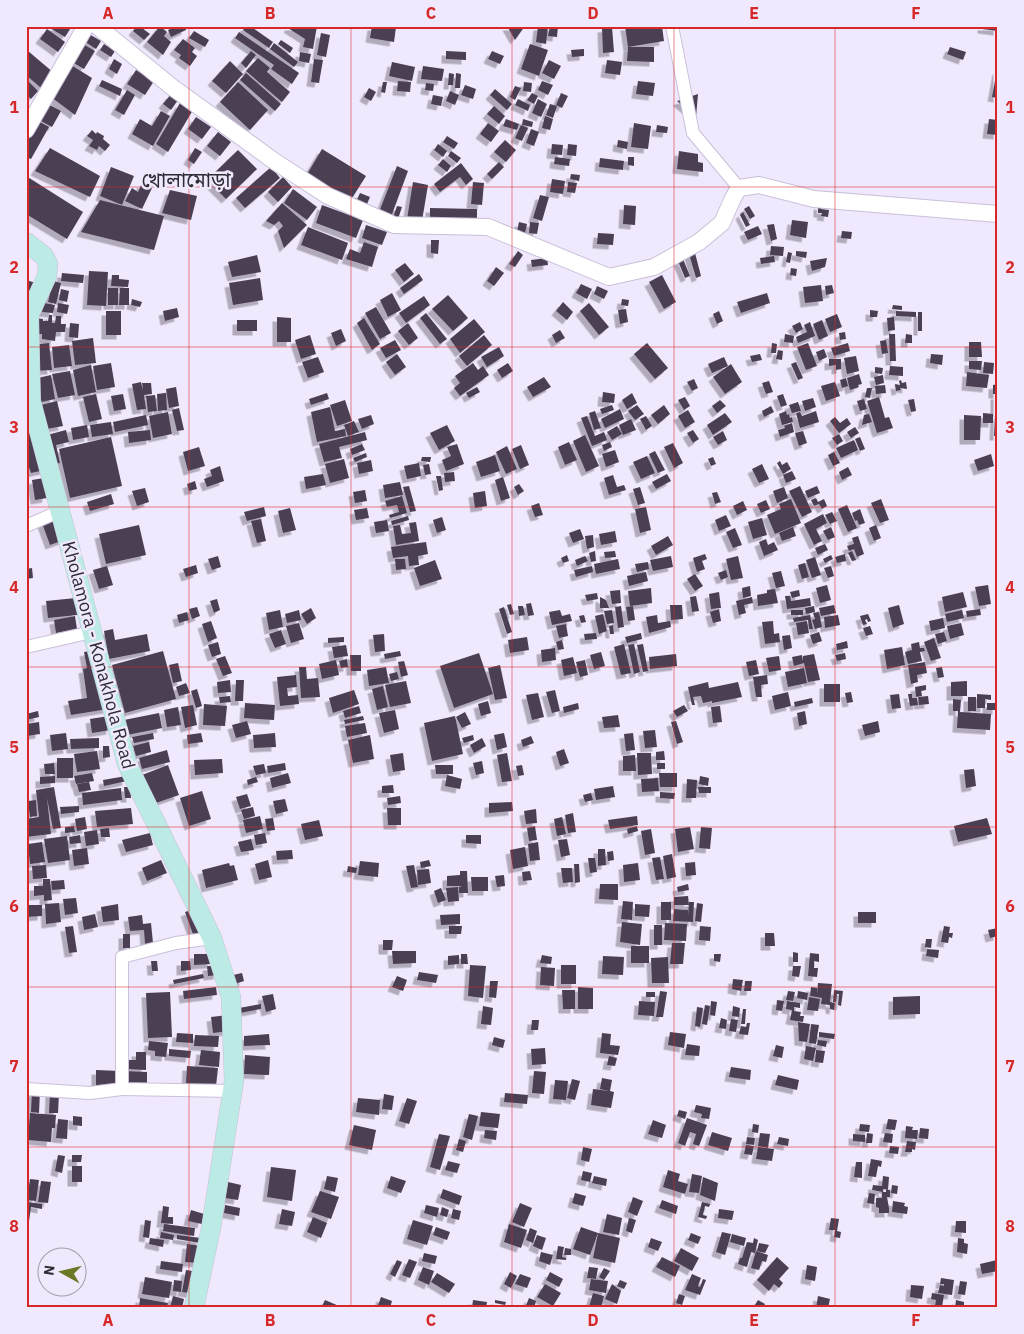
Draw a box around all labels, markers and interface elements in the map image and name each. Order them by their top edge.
text: A [103,3,114,23]
text: B [265,3,276,23]
text: C [426,3,436,23]
text: D [587,3,599,23]
text: E [749,3,759,23]
text: F [911,3,921,23]
text: 1 [9,97,19,117]
text: 1 [1005,97,1015,117]
district label: খোলামোড়া [141,166,231,193]
text: 2 [9,257,19,277]
text: 2 [1005,257,1015,277]
text: 3 [9,417,19,437]
text: 3 [1005,417,1015,437]
street label: Kholamora - Konakhola Road [58,539,140,771]
text: 4 [9,577,19,597]
text: 4 [1005,577,1015,597]
text: 5 [9,737,19,757]
text: 5 [1005,737,1015,757]
text: 6 [9,896,19,916]
text: 6 [1005,896,1015,916]
text: 7 [9,1056,19,1076]
text: 7 [1005,1056,1015,1076]
text: 8 [9,1216,19,1236]
text: 8 [1005,1216,1015,1236]
north arrow [38,1246,88,1296]
text: N [40,1264,59,1276]
text: A [103,1310,114,1330]
text: B [265,1310,276,1330]
text: C [426,1310,436,1330]
text: D [587,1310,599,1330]
text: E [749,1310,759,1330]
text: F [911,1310,921,1330]

